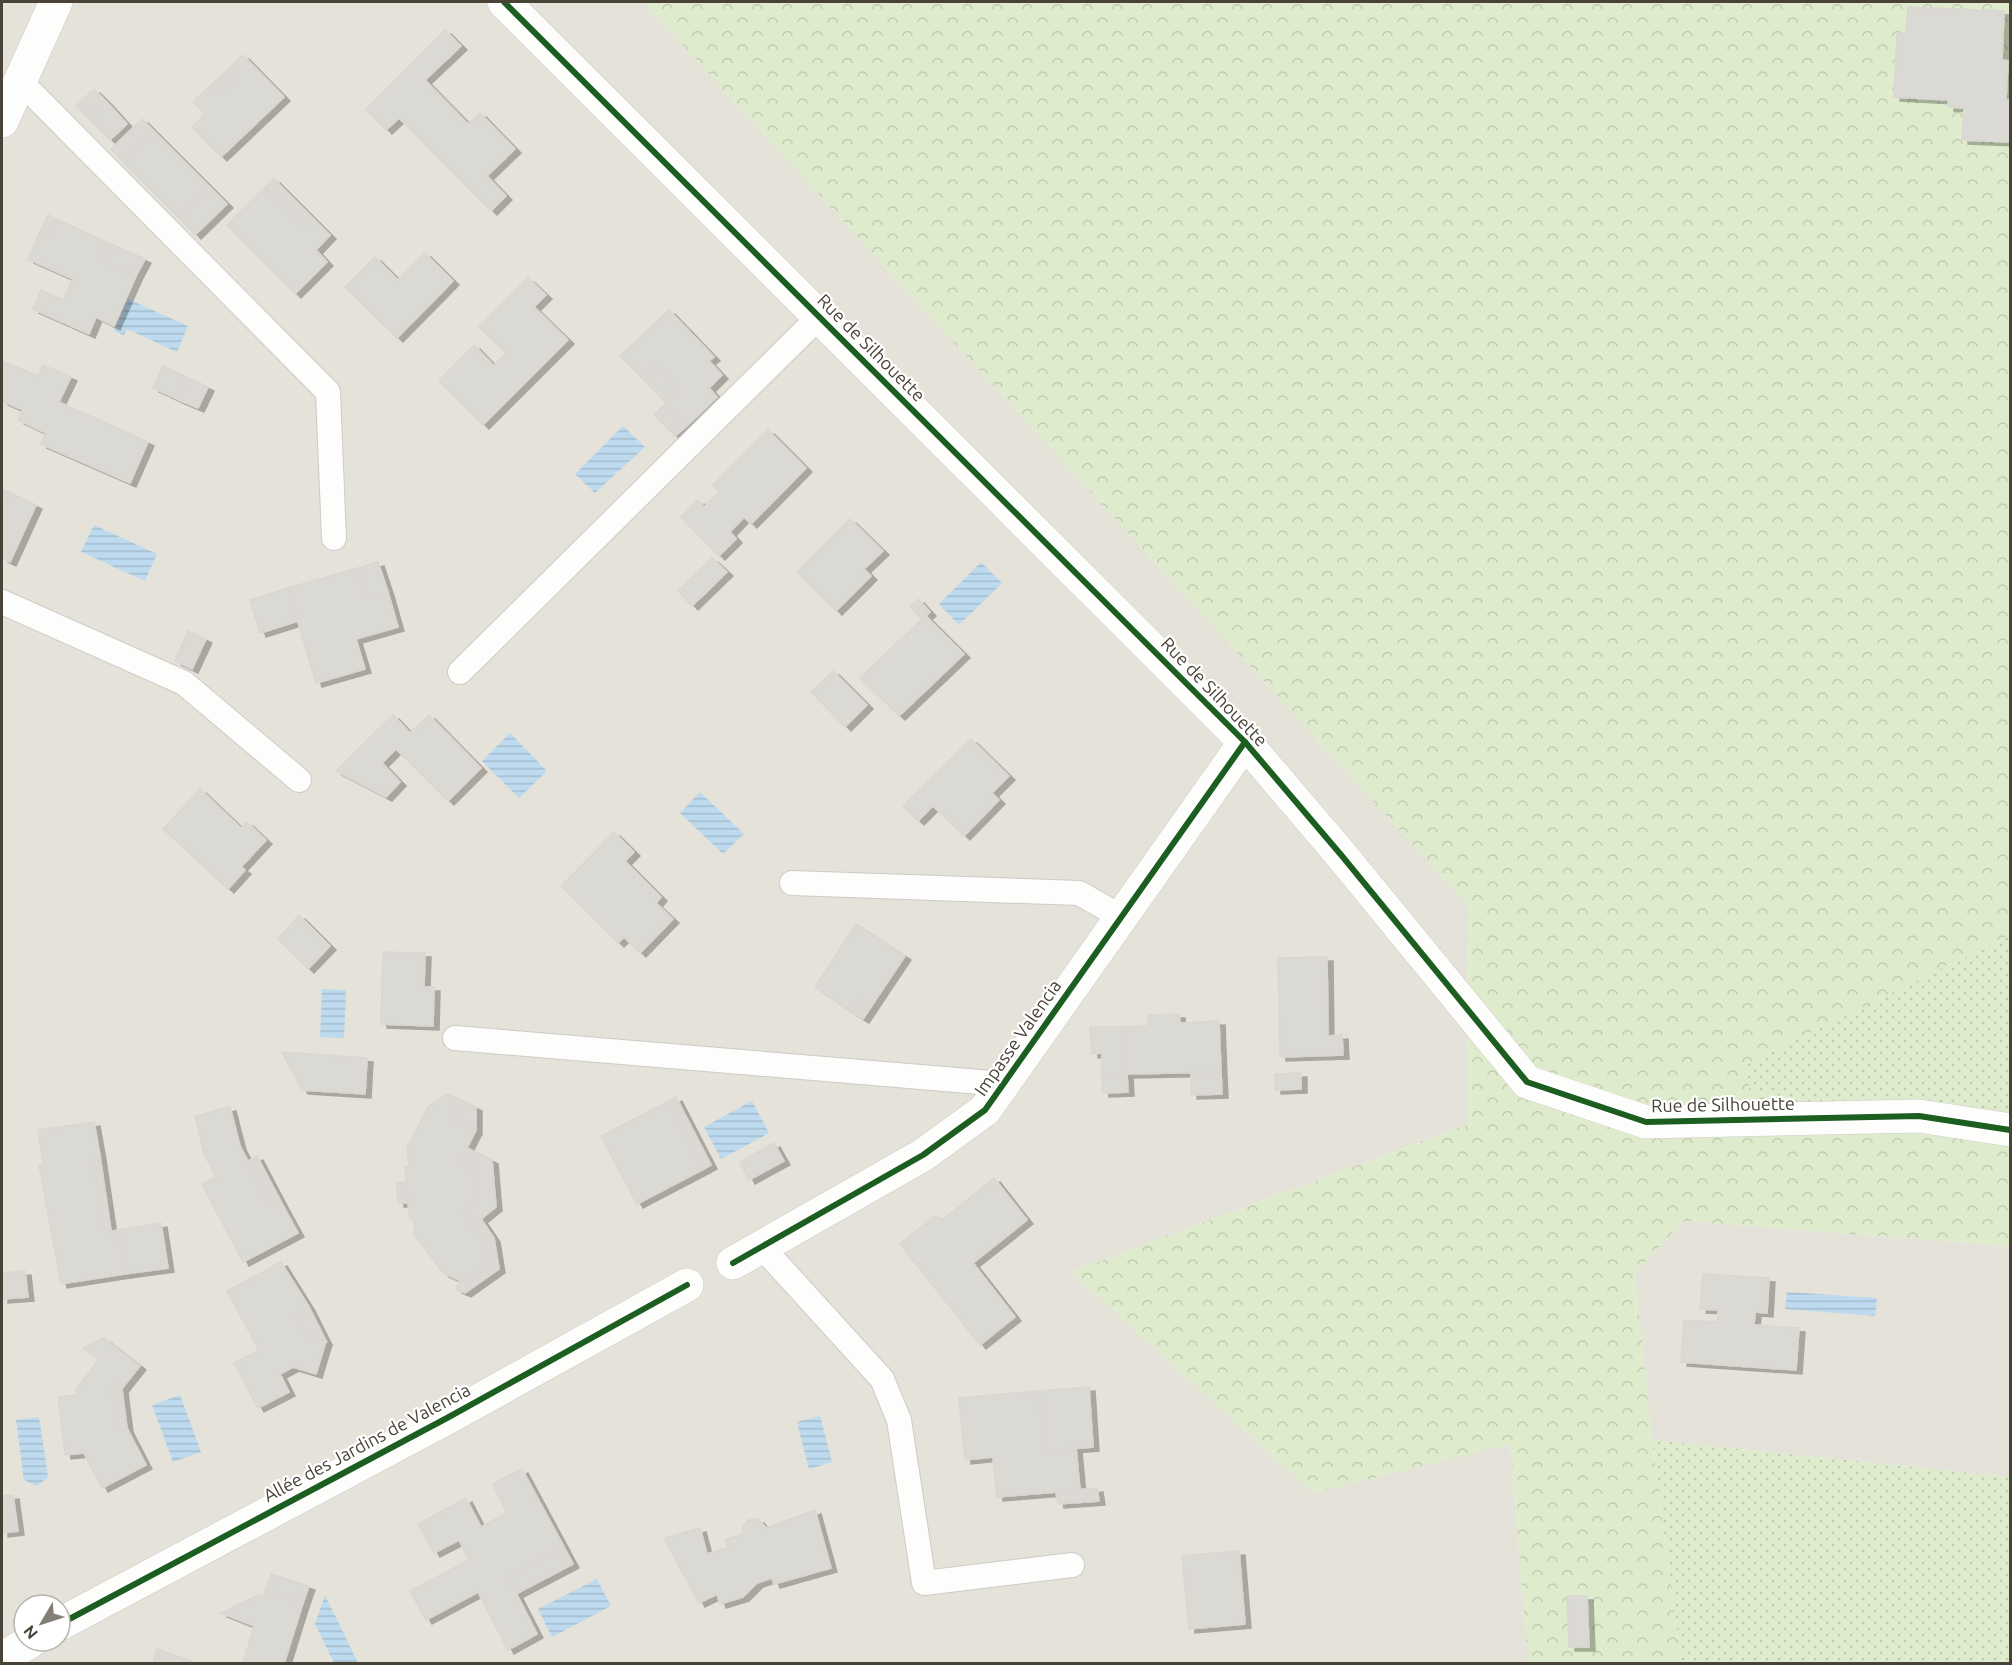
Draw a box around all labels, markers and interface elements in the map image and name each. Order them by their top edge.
street label: Rue de Silhouette [814,289,930,405]
street label: Rue de Silhouette [1158,633,1272,750]
street label: Impasse Valencia [970,976,1065,1099]
street label: Rue de Silhouette [1651,1093,1795,1115]
street label: Allée des Jardins de Valencia [260,1379,473,1505]
north arrow [12,1593,72,1653]
text: N [20,1622,41,1643]

